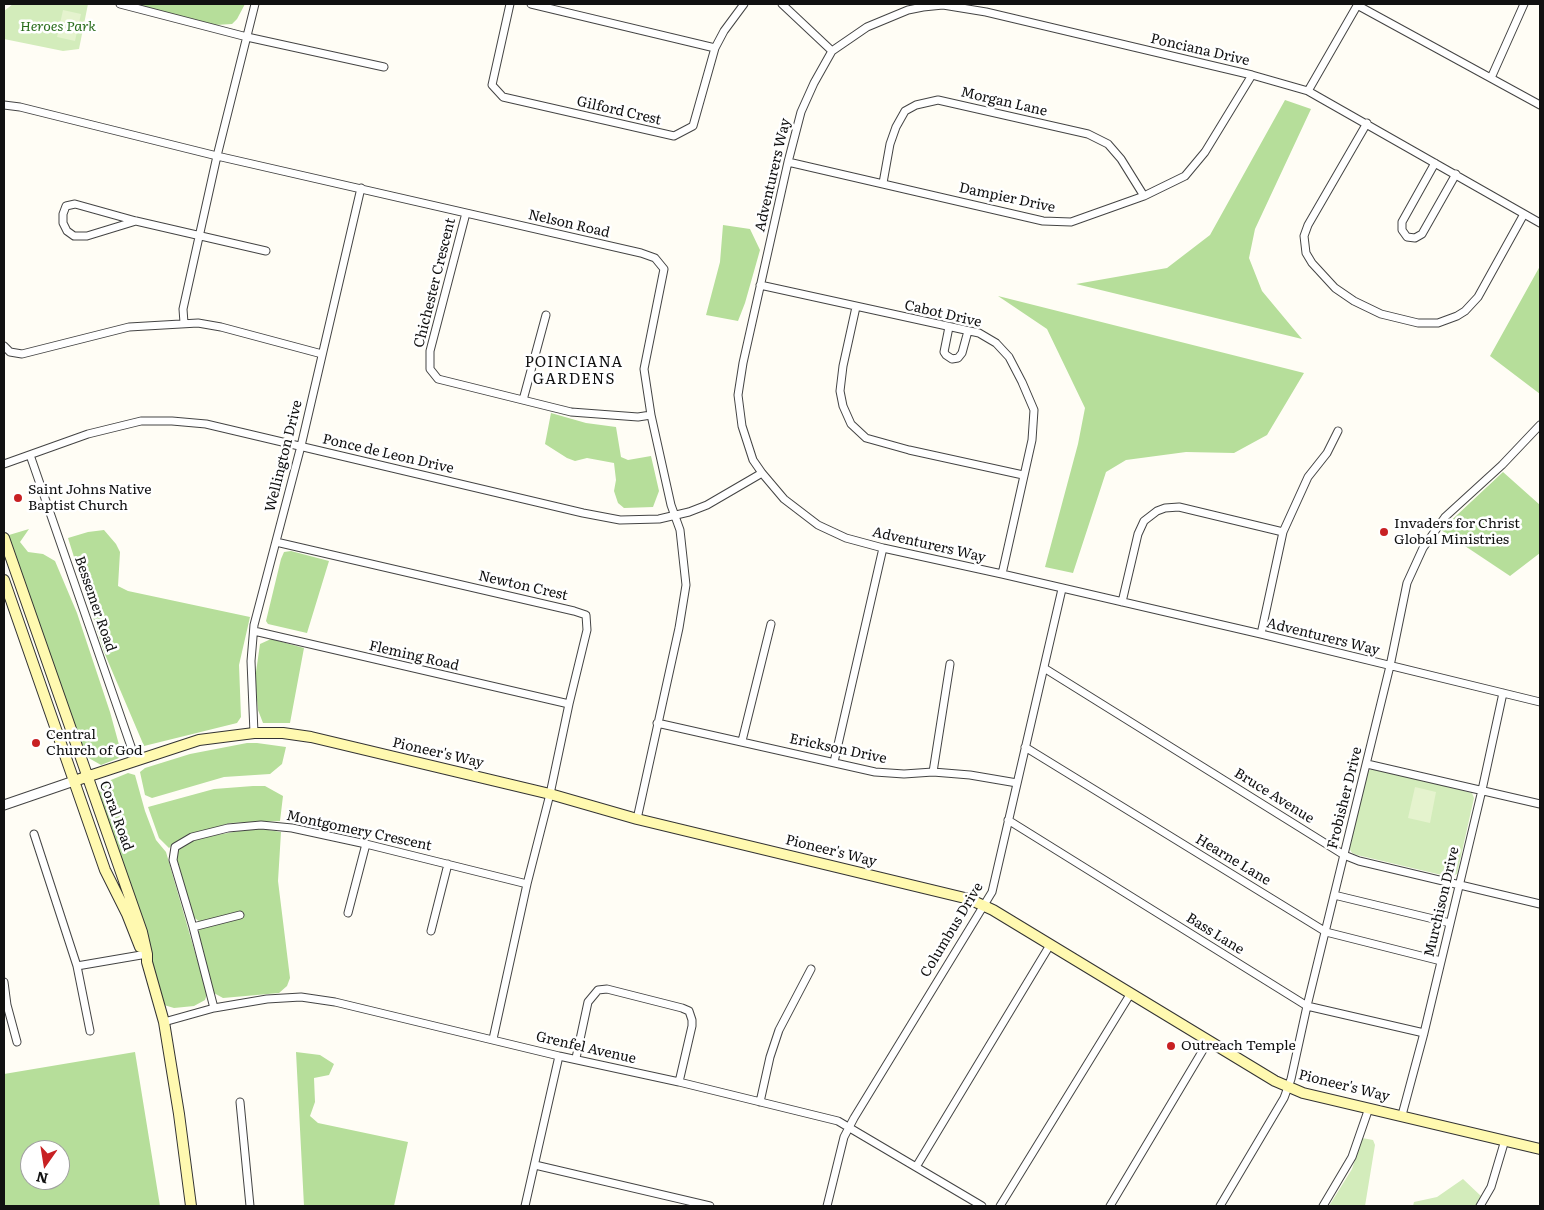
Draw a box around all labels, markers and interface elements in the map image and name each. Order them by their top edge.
park label: Heroes Park [20,19,96,35]
street label: Ponciana Drive [1149,30,1251,70]
street label: Morgan Lane [959,84,1049,120]
street label: Gilford Crest [575,93,663,129]
street label: Adventurers Way [752,117,794,233]
street label: Dampier Drive [957,180,1057,216]
street label: Nelson Road [527,206,611,242]
street label: Chichester Crescent [411,216,459,350]
street label: Cabot Drive [903,297,983,331]
district label: POINCIANA GARDENS [524,354,624,389]
street label: Wellington Drive [262,398,306,514]
street label: Ponce de Leon Drive [321,431,455,477]
place label: Saint Johns Native Baptist Church [28,482,152,514]
marker: Saint Johns Native Baptist Church [12,492,24,504]
place label: Invaders for Christ Global Ministries [1394,516,1520,548]
street label: Adventurers Way [871,524,987,566]
marker: Invaders for Christ Global Ministries [1378,526,1390,538]
street label: Bessemer Road [71,554,119,654]
street label: Newton Crest [477,568,569,604]
street label: Adventurers Way [1265,615,1381,659]
street label: Fleming Road [367,637,461,675]
place label: Central Church of God [46,727,143,760]
street label: Erickson Drive [788,731,888,767]
street label: Pioneer's Way [391,734,485,772]
marker: Central Church of God [30,737,42,749]
street label: Frobisher Drive [1324,745,1366,851]
street label: Bruce Avenue [1231,765,1317,827]
street label: Coral Road [96,779,136,853]
street label: Montgomery Crescent [285,807,433,855]
street label: Hearne Lane [1192,831,1274,889]
street label: Pioneer's Way [784,832,878,870]
street label: Murchison Drive [1421,845,1463,959]
street label: Columbus Drive [917,880,987,980]
street label: Bass Lane [1183,910,1247,958]
street label: Grenfel Avenue [534,1028,638,1068]
place label: Outreach Temple [1181,1038,1296,1054]
marker: Outreach Temple [1165,1040,1177,1052]
street label: Pioneer's Way [1297,1067,1391,1105]
north arrow [20,1140,70,1190]
text: N [34,1168,50,1190]

